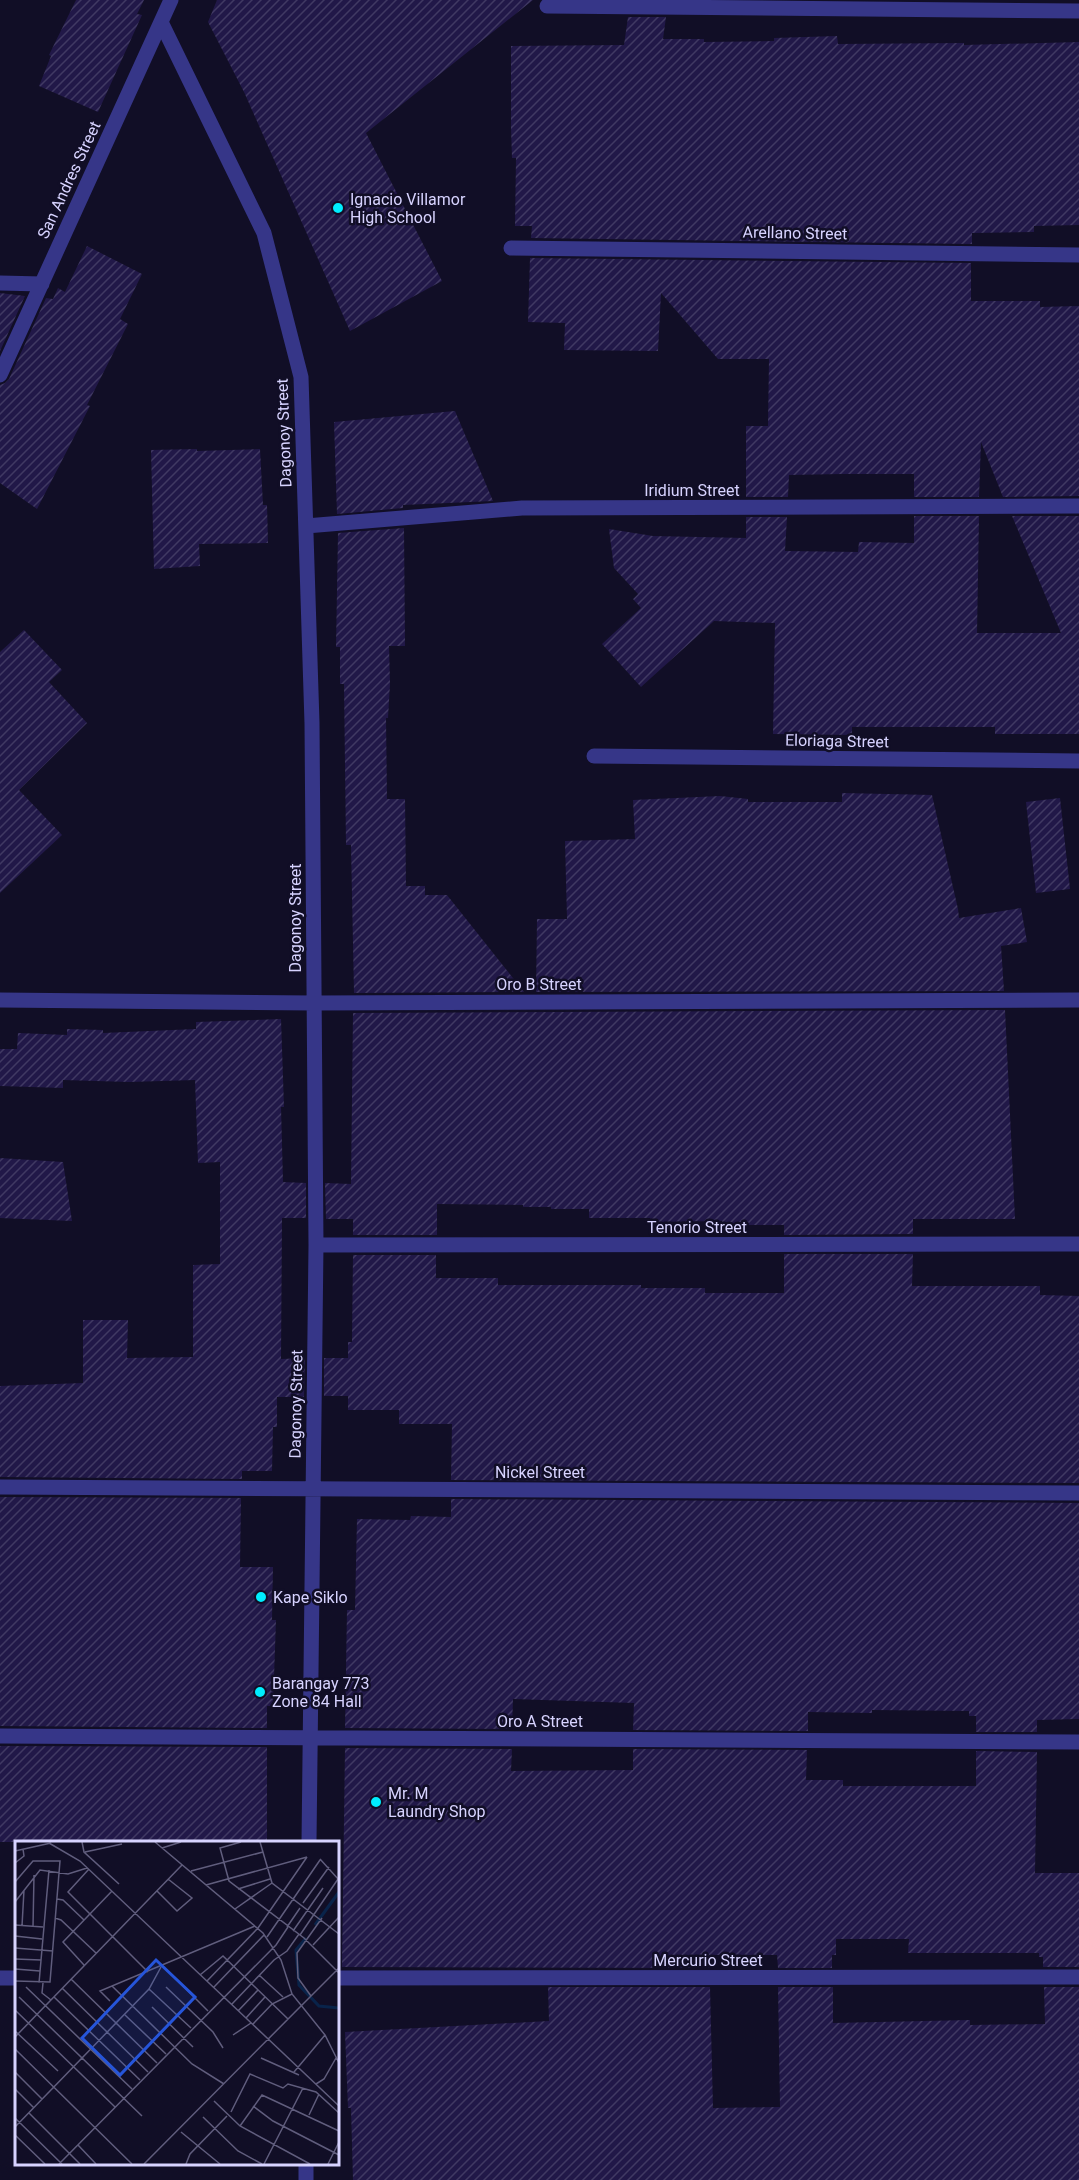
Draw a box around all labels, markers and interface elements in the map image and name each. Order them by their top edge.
street label: San Andres Street [33,118,105,242]
place label: Ignacio Villamor High School [350,190,466,227]
marker: Ignacio Villamor High School [331,201,345,215]
street label: Arellano Street [742,223,848,243]
street label: Dagonoy Street [273,378,295,488]
street label: Iridium Street [644,481,740,500]
street label: Eloriaga Street [785,731,889,751]
street label: Dagonoy Street [286,864,305,972]
street label: Oro B Street [496,975,582,994]
street label: Tenorio Street [647,1218,747,1237]
street label: Dagonoy Street [286,1349,306,1459]
street label: Nickel Street [495,1463,585,1482]
place label: Kape Siklo [273,1588,348,1607]
marker: Kape Siklo [254,1590,268,1604]
place label: Barangay 773 Zone 84 Hall [272,1674,369,1711]
marker: Barangay 773 Zone 84 Hall [253,1685,267,1699]
street label: Oro A Street [497,1712,583,1731]
place label: Mr. M Laundry Shop [388,1784,486,1821]
marker: Mr. M Laundry Shop [369,1795,383,1809]
inset map [15,1841,339,2165]
street label: Mercurio Street [653,1951,763,1970]

